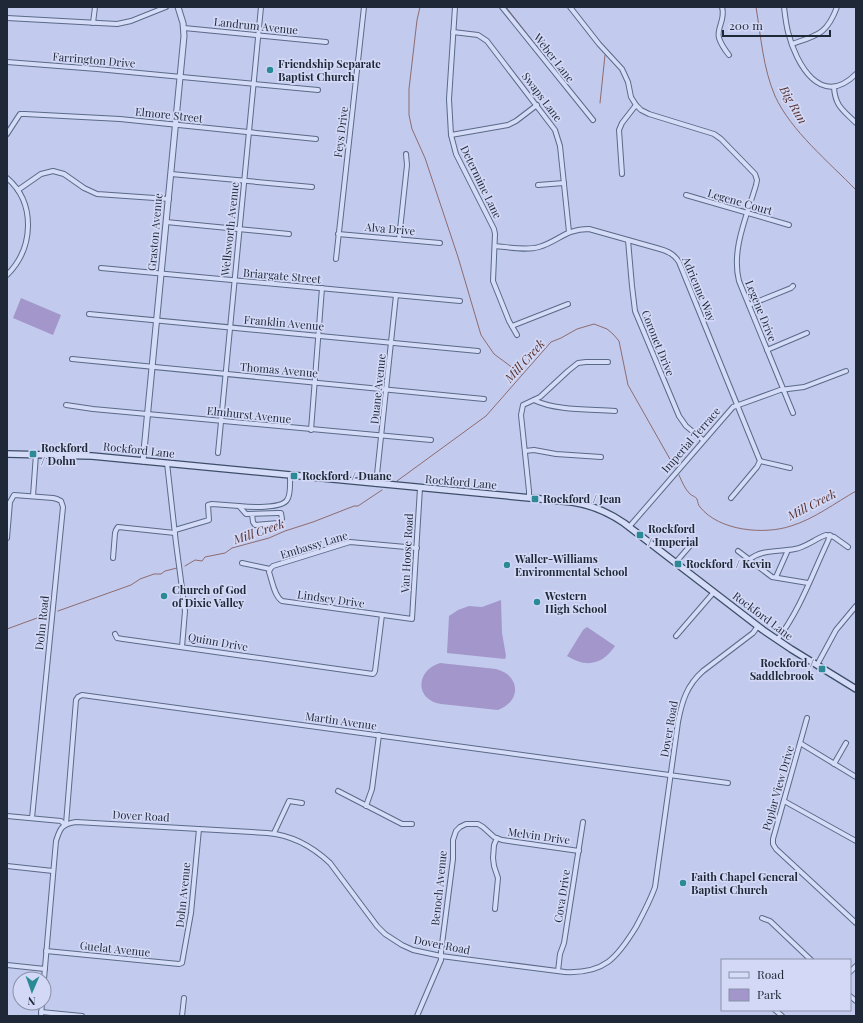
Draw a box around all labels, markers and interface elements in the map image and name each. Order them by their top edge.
scale bar [723,12,830,38]
street label: Landrum Avenue [213,14,299,37]
text: 200 m [729,17,763,33]
street label: Weber Lane [530,29,578,85]
street label: Farrington Drive [52,48,136,71]
place label: Friendship Separate Baptist Church [278,56,381,84]
marker: Friendship Separate Baptist Church [265,65,275,75]
street label: Swaps Lane [519,69,566,125]
water label: Big Run [776,82,811,126]
street label: Elmore Street [134,103,204,126]
street label: Feys Drive [330,105,351,158]
street label: Determine Lane [457,143,506,221]
street label: Wellsworth Avenue [217,181,242,278]
street label: Legene Court [706,185,774,218]
street label: Graston Avenue [144,192,165,272]
street label: Alva Drive [363,219,416,238]
street label: Adrienne Way [679,253,720,324]
street label: Briargate Street [242,265,322,286]
street label: Legene Drive [742,278,781,344]
street label: Coronet Drive [638,308,679,378]
street label: Franklin Avenue [243,312,325,334]
water label: Mill Creek [500,335,548,386]
street label: Duane Avenue [366,353,389,425]
street label: Thomas Avenue [239,359,319,380]
street label: Elmhurst Avenue [206,403,292,426]
street label: Imperial Terrace [658,403,724,476]
street label: Rockford Lane [102,438,176,461]
place label: Rockford / Dohn [41,440,89,468]
marker: Rockford / Dohn [28,449,38,459]
place label: Rockford / Duane [302,468,392,483]
marker: Rockford / Duane [289,471,299,481]
street label: Rockford Lane [425,471,498,492]
water label: Mill Creek [784,485,839,524]
place label: Rockford / Jean [543,491,621,506]
marker: Rockford / Jean [530,494,540,504]
street label: Van Hoose Road [397,512,416,594]
water label: Mill Creek [230,515,286,548]
place label: Rockford / Imperial [648,521,699,549]
street label: Embassy Lane [278,527,350,562]
marker: Rockford / Imperial [635,530,645,540]
place label: Waller-Williams Environmental School [514,551,628,579]
place label: Rockford / Kevin [686,556,772,571]
marker: Rockford / Kevin [673,559,683,569]
marker: Waller-Williams Environmental School [502,560,512,570]
place label: Church of God of Dixie Valley [172,582,247,610]
street label: Lindsey Drive [296,586,366,611]
place label: Western High School [544,588,607,616]
street label: Rockford Lane [730,588,797,643]
marker: Church of God of Dixie Valley [159,591,169,601]
street label: Dohn Road [31,594,52,651]
marker: Western High School [532,597,542,607]
street label: Quinn Drive [187,629,250,654]
place label: Rockford / Saddlebrook [750,655,815,683]
marker: Rockford / Saddlebrook [817,664,827,674]
street label: Dover Road [656,699,681,758]
street label: Martin Avenue [304,708,378,733]
street label: Poplar View Drive [758,743,797,832]
street label: Dover Road [112,807,171,825]
street label: Melvin Drive [507,824,572,847]
street label: Benoch Avenue [427,849,450,926]
street label: Dohn Avenue [172,861,193,928]
street label: Cova Drive [550,868,573,924]
place label: Faith Chapel General Baptist Church [691,869,799,897]
marker: Faith Chapel General Baptist Church [678,878,688,888]
street label: Dover Road [413,932,472,957]
street label: Guelat Avenue [79,937,151,960]
legend [721,959,851,1011]
text: Road [757,966,784,982]
north arrow [12,971,52,1011]
text: Park [757,986,782,1002]
text: N [27,994,36,1009]

